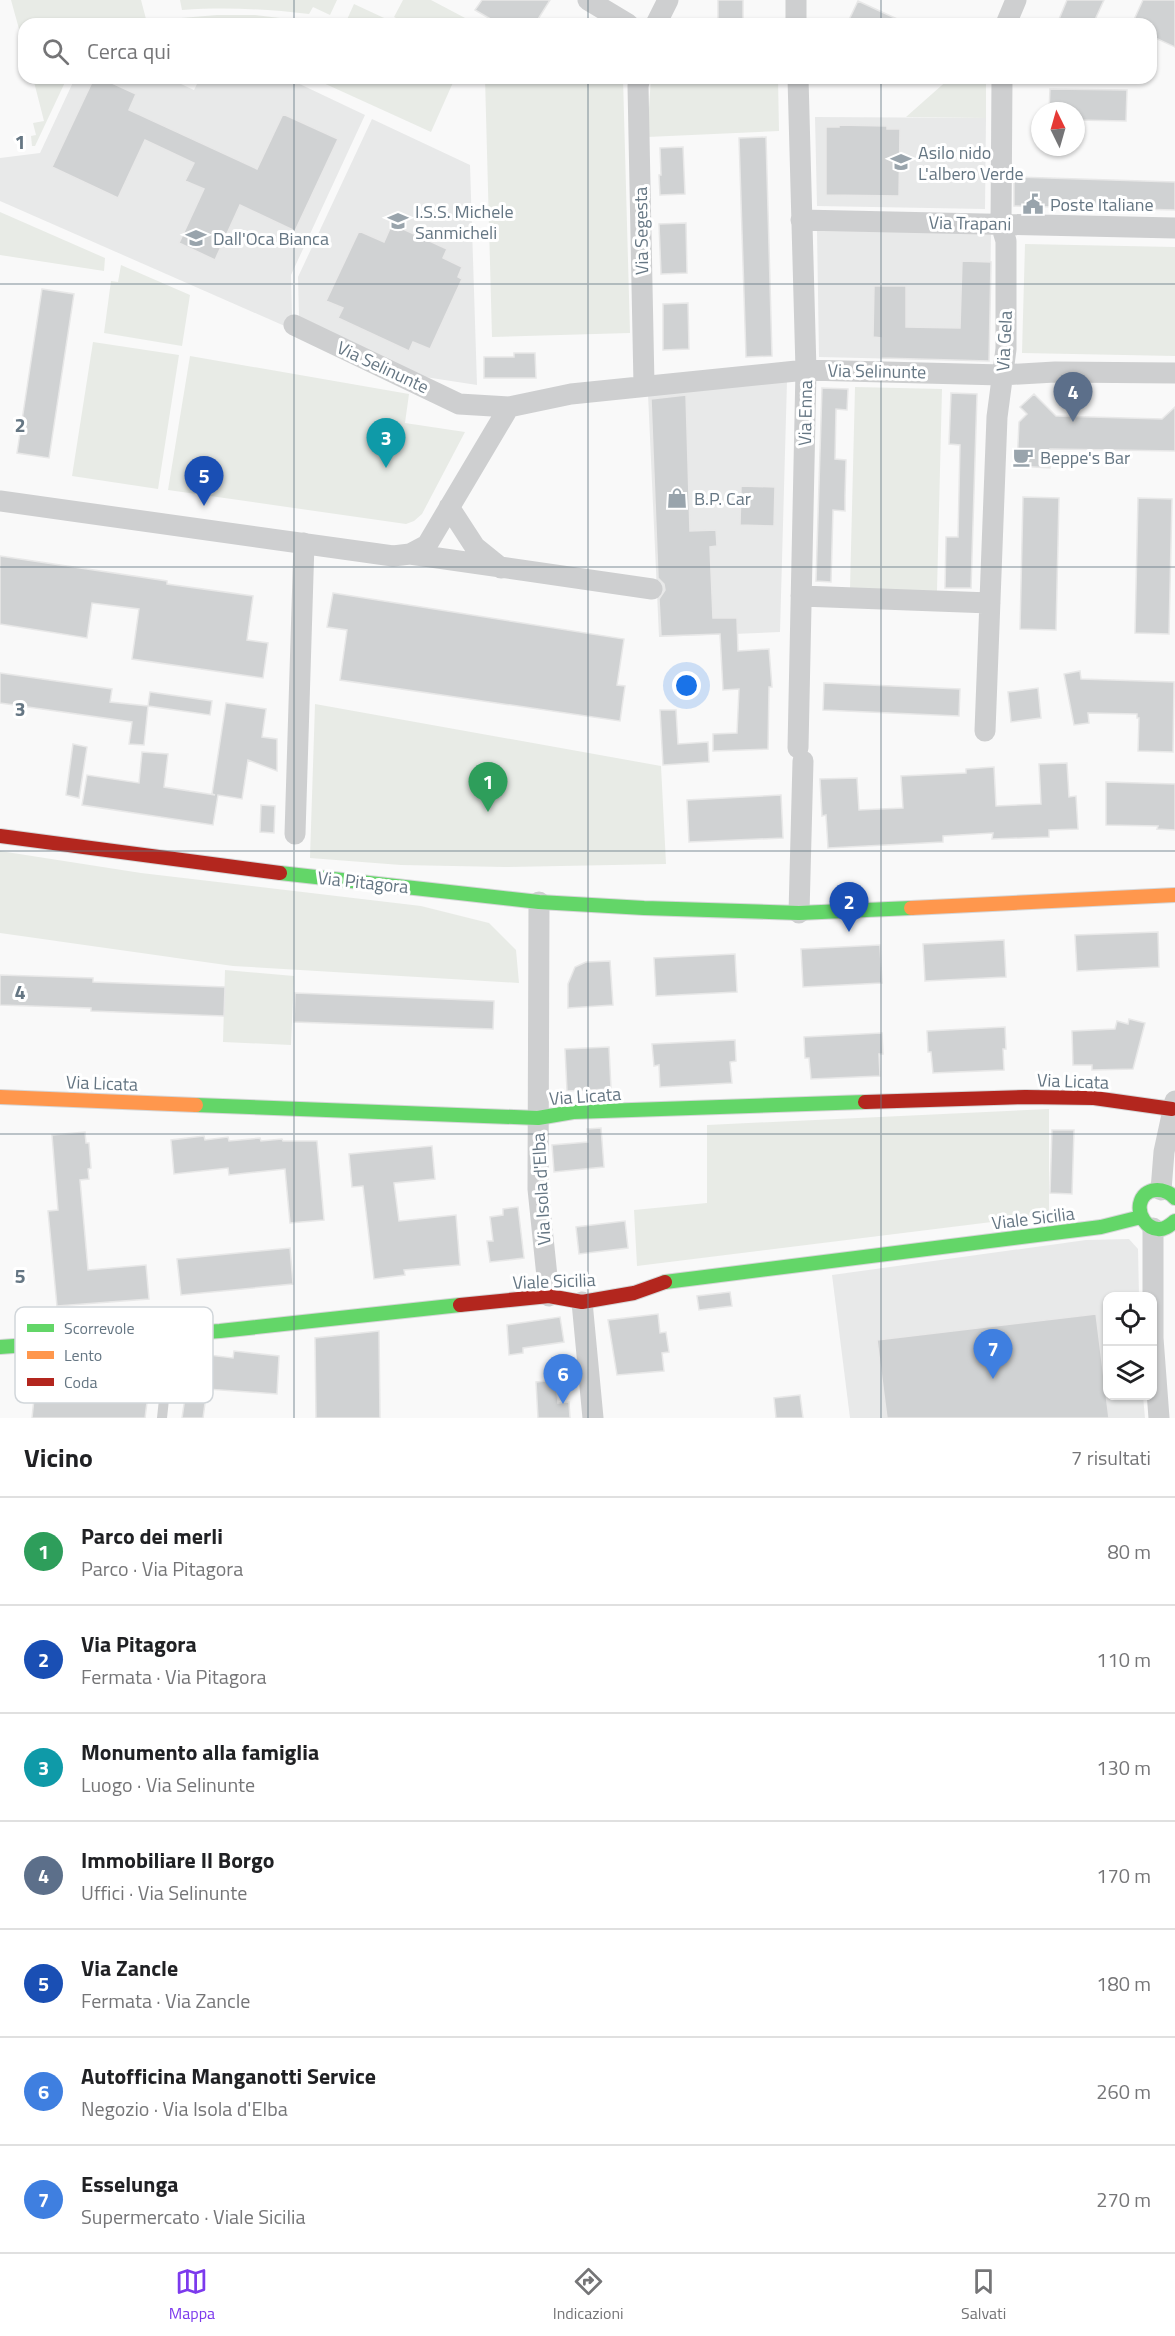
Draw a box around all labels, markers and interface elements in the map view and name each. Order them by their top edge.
search box [18,18,1157,84]
text: Cerca qui [87,34,171,68]
icon: search [39,35,72,68]
north arrow [1031,102,1085,156]
text: 1 [14,126,26,157]
place label: Asilo nido L'albero Verde [918,139,1024,187]
school or university icon: Asilo nido L'albero Verde [889,150,913,174]
street label: Via Segesta [627,187,655,275]
place label: Poste Italiane [1050,191,1153,218]
public building icon: Poste Italiane [1021,192,1045,216]
place label: I.S.S. Michele Sanmicheli [415,198,513,246]
school or university icon: I.S.S. Michele Sanmicheli [386,209,410,233]
street label: Via Trapani [928,209,1012,237]
place label: Dall'Oca Bianca [213,225,329,252]
school or university icon: Dall'Oca Bianca [184,226,208,250]
street label: Via Gela [989,310,1019,372]
street label: Via Selinunte [333,334,433,400]
street label: Via Selinunte [827,357,927,385]
pin: 4 [1054,372,1092,422]
street label: Via Enna [791,380,819,446]
text: 2 [14,409,26,440]
pin: 3 [366,418,406,468]
place label: Beppe's Bar [1040,444,1130,471]
cafe icon: Beppe's Bar [1011,445,1035,469]
pin: 5 [184,456,224,506]
place label: B.P. Car [694,485,751,512]
shop icon: B.P. Car [665,486,689,510]
your location [672,671,701,700]
text: 3 [14,693,26,724]
pin: 1 [468,762,508,812]
street label: Via Pitagora [316,864,410,900]
pin: 2 [830,882,868,932]
text: 4 [14,976,26,1007]
street label: Via Licata [1036,1066,1110,1096]
street label: Via Licata [65,1068,139,1098]
street label: Via Licata [548,1080,622,1112]
street label: Via Isola d'Elba [525,1132,557,1246]
street label: Viale Sicilia [990,1200,1076,1236]
text: 5 [14,1260,26,1291]
street label: Viale Sicilia [512,1266,596,1296]
map controls [1103,1292,1157,1400]
button: locate [1103,1292,1157,1346]
legend [15,1307,213,1403]
text: Scorrevole [64,1316,135,1340]
pin: 7 [974,1330,1012,1379]
text: Lento [64,1343,102,1367]
button: layers [1103,1346,1157,1400]
pin: 6 [544,1354,582,1404]
text: Coda [64,1370,97,1394]
text: Vicino [24,1438,93,1477]
text: 7 risultati [1071,1442,1151,1473]
text: Parco dei merli [81,1519,223,1553]
text: 1 [38,1536,49,1567]
text: 80 m [1107,1536,1151,1567]
text: Parco · Via Pitagora [81,1553,243,1584]
text: Via Pitagora [81,1627,197,1661]
text: 2 [38,1644,49,1675]
text: 110 m [1096,1644,1151,1675]
text: Fermata · Via Pitagora [81,1661,267,1692]
text: Monumento alla famiglia [81,1735,319,1769]
text: 3 [38,1752,49,1783]
text: 130 m [1096,1752,1151,1783]
text: Luogo · Via Selinunte [81,1769,255,1800]
text: Immobiliare Il Borgo [81,1843,274,1877]
text: 4 [38,1860,49,1891]
text: 170 m [1096,1860,1151,1891]
text: Uffici · Via Selinunte [81,1877,247,1908]
text: Via Zancle [81,1951,178,1985]
text: 5 [38,1968,49,1999]
text: 180 m [1096,1968,1151,1999]
text: Fermata · Via Zancle [81,1985,250,2016]
text: Autofficina Manganotti Service [81,2059,376,2093]
text: 6 [38,2076,49,2107]
text: 260 m [1096,2076,1151,2107]
text: Negozio · Via Isola d'Elba [81,2093,288,2124]
text: Esselunga [81,2167,178,2201]
text: 7 [38,2184,49,2215]
text: 270 m [1096,2184,1151,2215]
text: Supermercato · Viale Sicilia [81,2201,306,2232]
tab: Mappa [169,2265,215,2325]
tab: Indicazioni [553,2265,624,2325]
tab: Salvati [961,2265,1006,2325]

